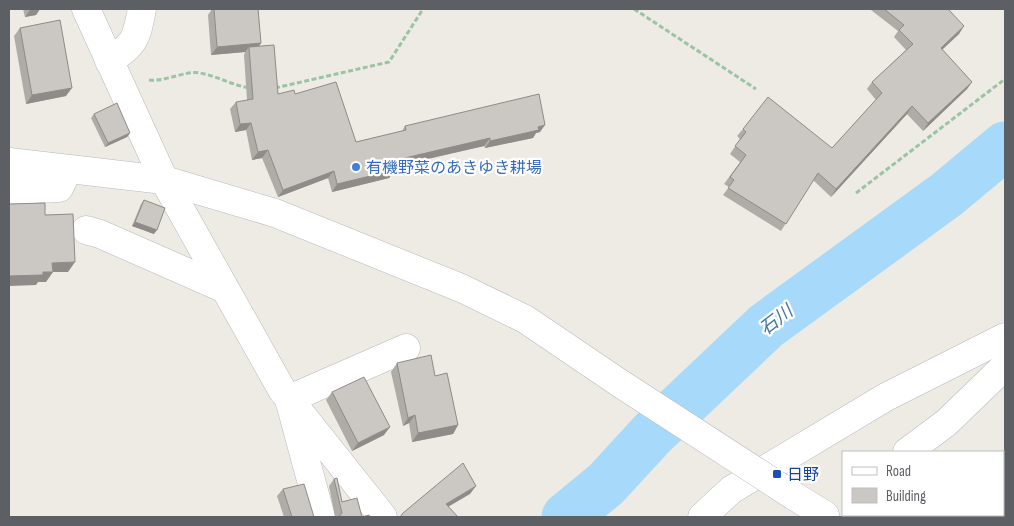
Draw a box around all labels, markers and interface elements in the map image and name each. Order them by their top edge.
place label: 有機野菜のあきゆき耕場 [366,159,542,178]
marker: 有機野菜のあきゆき耕場 [350,161,362,173]
water label: 石川 [756,300,799,340]
legend [842,451,1004,516]
text: Road [886,462,911,481]
place label: 日野 [787,466,819,485]
marker: 日野 [771,468,783,480]
text: Building [886,487,926,506]

